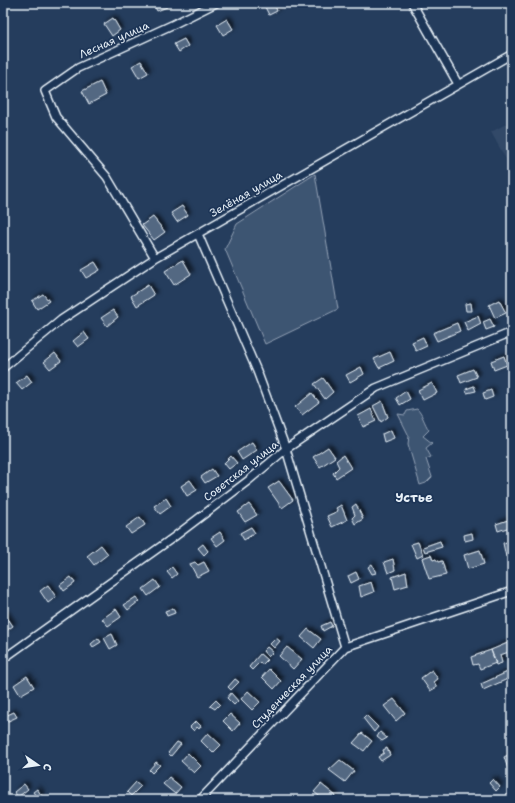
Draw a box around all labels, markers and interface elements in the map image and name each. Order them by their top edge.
street label: Лесная улица [77,18,151,62]
street label: Зелёная улица [207,167,285,221]
street label: Советская улица [201,437,282,505]
district label: Устье [395,489,433,506]
street label: Студенческая улица [248,642,336,732]
north arrow [18,745,58,785]
text: С [39,762,55,772]

